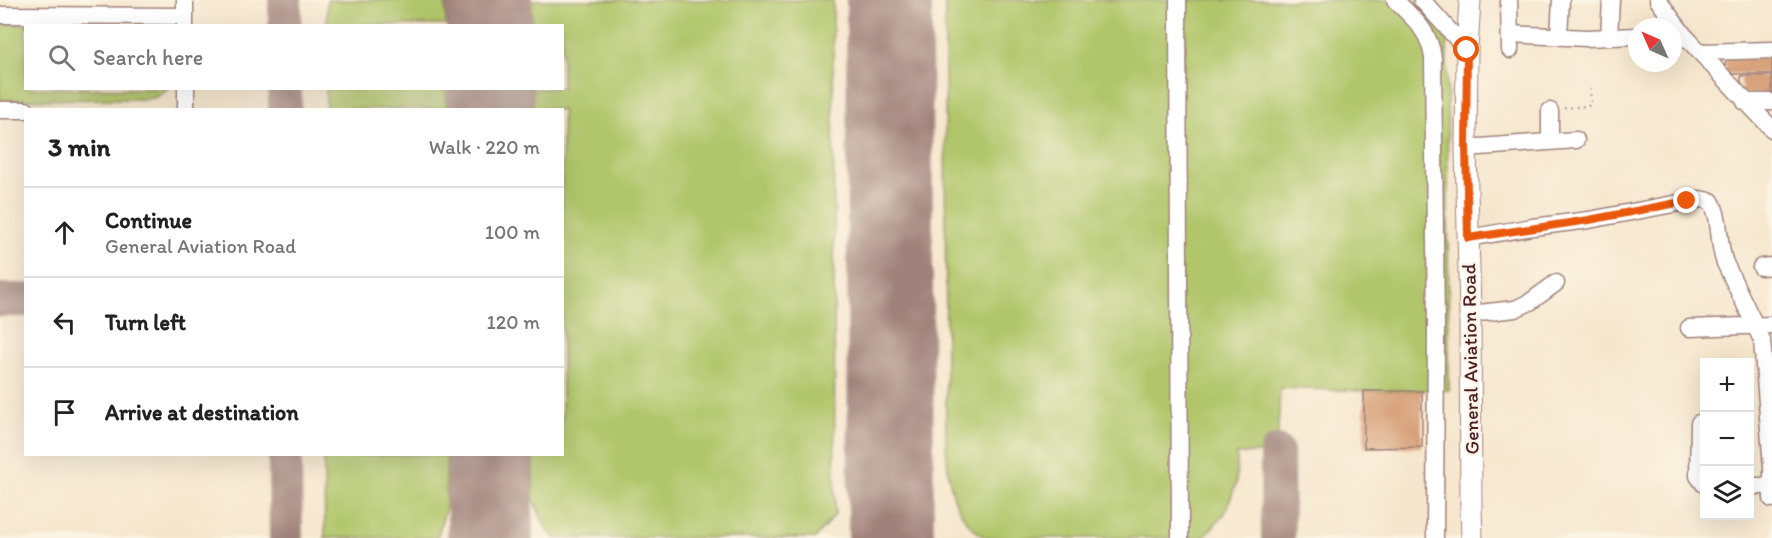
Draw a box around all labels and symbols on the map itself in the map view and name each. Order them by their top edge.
north arrow [1628,18,1682,72]
route start [1453,36,1479,62]
route end [1673,187,1699,213]
street label: General Aviation Road [1456,263,1484,455]

